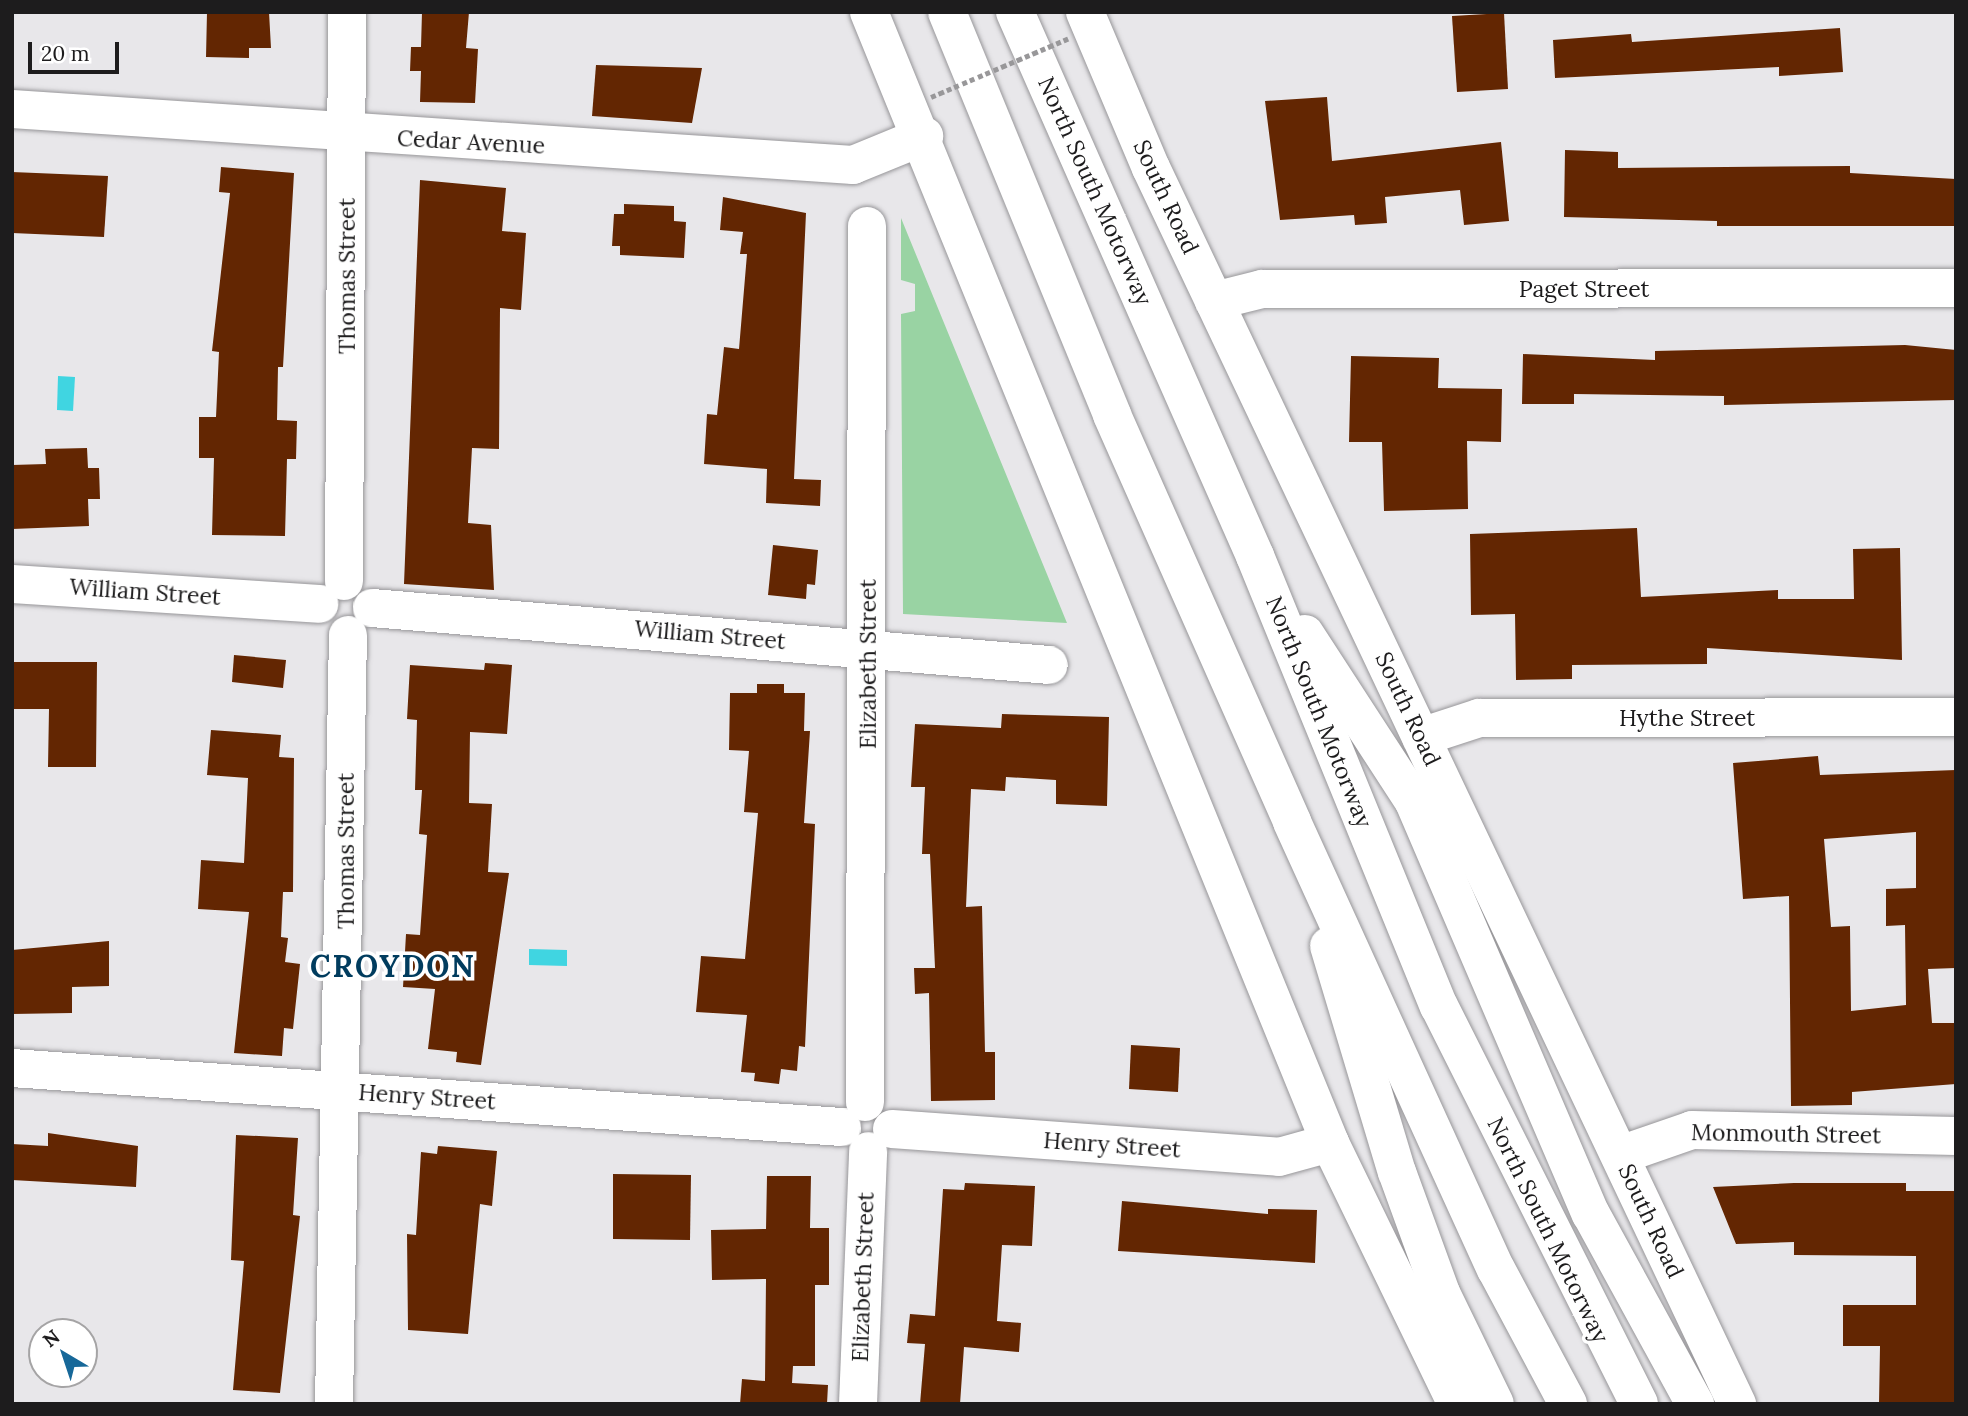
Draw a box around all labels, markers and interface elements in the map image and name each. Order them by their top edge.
scale bar [32,28,122,72]
text: 20 m [41,40,90,67]
street label: North South Motorway [1032,72,1158,310]
street label: Cedar Avenue [396,124,546,160]
street label: South Road [1128,136,1204,258]
street label: Thomas Street [333,198,361,354]
street label: Paget Street [1519,275,1649,303]
street label: William Street [68,573,222,611]
street label: Elizabeth Street [854,579,882,749]
street label: North South Motorway [1260,592,1378,832]
street label: William Street [633,615,787,655]
street label: South Road [1370,648,1446,770]
street label: Hythe Street [1619,704,1755,732]
street label: Thomas Street [332,773,360,929]
district label: CROYDON [311,948,475,984]
street label: Henry Street [357,1078,497,1116]
street label: North South Motorway [1481,1113,1615,1347]
street label: Monmouth Street [1691,1119,1881,1149]
street label: Henry Street [1042,1126,1182,1164]
street label: South Road [1613,1160,1689,1282]
street label: Elizabeth Street [846,1191,880,1363]
north arrow [28,1318,98,1388]
text: N [38,1324,64,1352]

